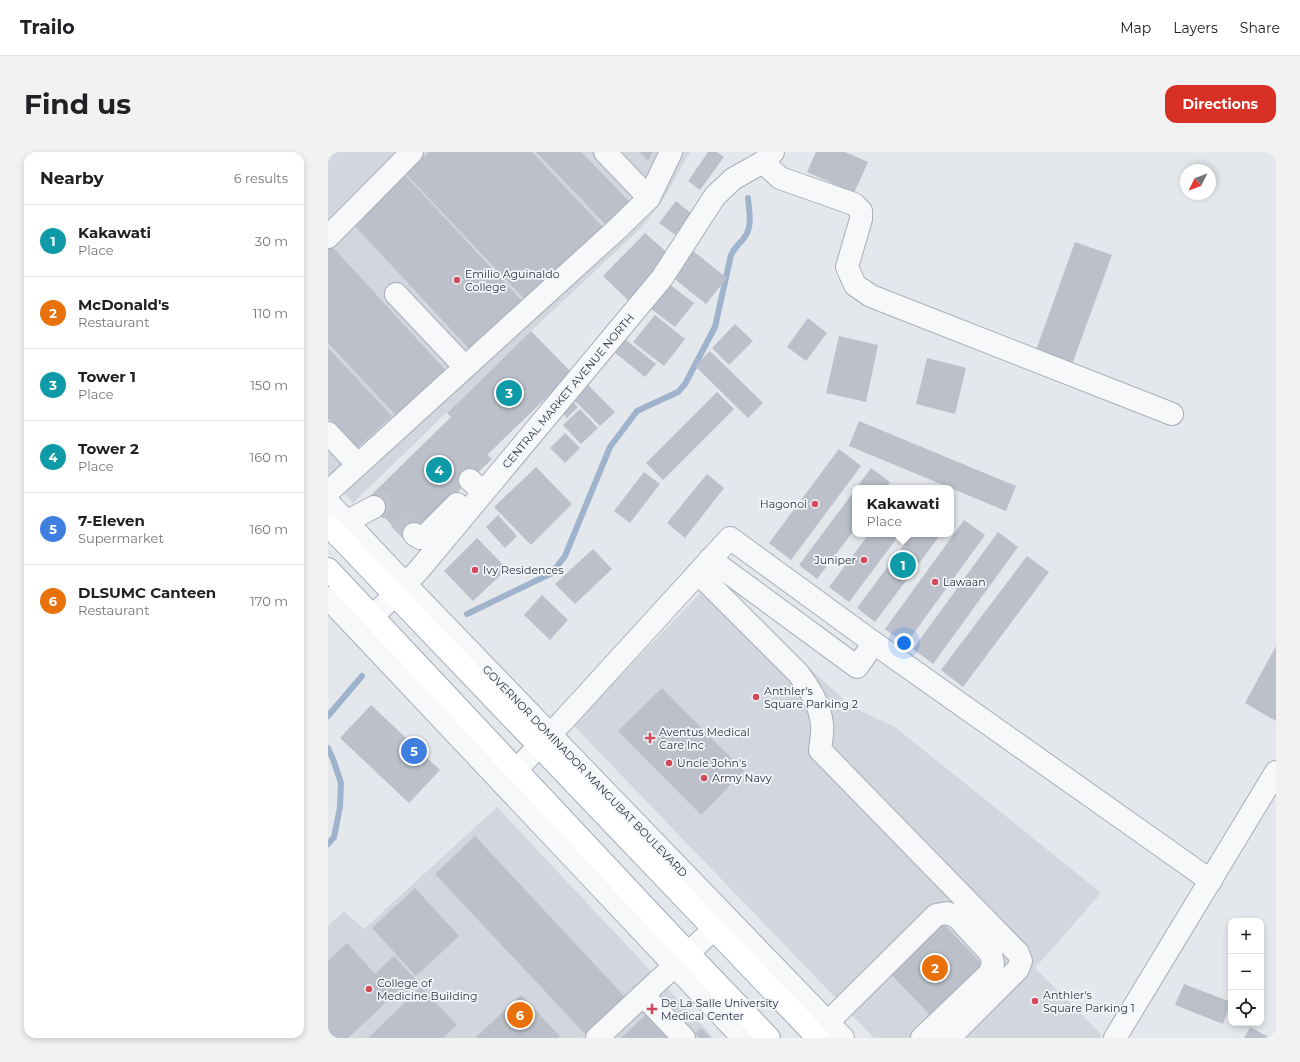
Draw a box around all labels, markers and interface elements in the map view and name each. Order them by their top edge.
text: Trailo [20,16,75,39]
text: Map [1120,19,1151,37]
text: Layers [1173,19,1218,37]
text: Share [1240,19,1280,37]
button: Directions [1165,85,1276,123]
text: Find us [24,87,131,121]
north arrow [1180,164,1216,200]
text: Nearby [40,168,104,188]
text: 6 results [234,170,288,186]
text: Kakawati [78,223,151,242]
text: 1 [50,233,56,249]
text: 30 m [255,233,288,249]
text: Place [78,242,114,258]
place label: Emilio Aguinaldo College [465,267,560,294]
marker: Emilio Aguinaldo College [452,275,462,285]
text: McDonald's [78,295,169,314]
text: 2 [49,305,57,321]
text: 110 m [253,305,288,321]
street label: CENTRAL MARKET AVENUE NORTH [499,311,637,471]
text: Restaurant [78,314,149,330]
text: Tower 1 [78,367,136,386]
text: 3 [49,377,57,393]
text: 150 m [250,377,288,393]
pin: 3 [496,378,522,408]
text: Place [78,386,114,402]
text: Tower 2 [78,439,139,458]
text: 4 [49,449,57,465]
text: 160 m [250,449,288,465]
pin: 4 [426,455,452,485]
text: Place [78,458,114,474]
popup [852,485,954,537]
text: Kakawati [867,494,939,513]
place label: Hagonoi [760,497,807,511]
marker: Hagonoi [810,499,820,509]
text: 7-Eleven [78,511,145,530]
text: Place [867,513,902,529]
text: 5 [49,521,57,537]
text: 160 m [250,521,288,537]
text: Supermarket [78,530,164,546]
pin: 1 [890,550,916,580]
place label: Juniper [813,553,856,567]
marker: Juniper [859,555,869,565]
place label: Ivy Residences [483,563,564,577]
marker: Ivy Residences [470,565,480,575]
place label: Lawaan [943,575,986,589]
marker: Lawaan [930,577,940,587]
text: DLSUMC Canteen [78,583,216,602]
text: 6 [49,593,57,609]
text: 170 m [250,593,288,609]
text: Restaurant [78,602,149,618]
your location [894,633,914,653]
street label: GOVERNOR DOMINADOR MANGUBAT BOULEVARD [480,662,690,880]
place label: Anthler's Square Parking 2 [764,684,858,711]
marker: Anthler's Square Parking 2 [751,692,761,702]
place label: Aventus Medical Care Inc [659,725,750,752]
marker: Aventus Medical Care Inc [644,732,656,744]
pin: 5 [401,736,427,766]
place label: Uncle John's [677,756,747,770]
marker: Uncle John's [664,758,674,768]
place label: Army Navy [712,771,772,785]
marker: Army Navy [699,773,709,783]
map controls [1228,918,1264,1026]
button: + [1228,918,1264,954]
pin: 2 [922,953,948,983]
button: − [1228,954,1264,990]
place label: College of Medicine Building [377,976,478,1003]
marker: College of Medicine Building [364,984,374,994]
place label: Anthler's Square Parking 1 [1043,988,1135,1015]
button: locate [1228,990,1264,1026]
place label: De La Salle University Medical Center [661,996,778,1023]
marker: Anthler's Square Parking 1 [1030,996,1040,1006]
pin: 6 [507,1000,533,1030]
marker: De La Salle University Medical Center [646,1003,658,1015]

